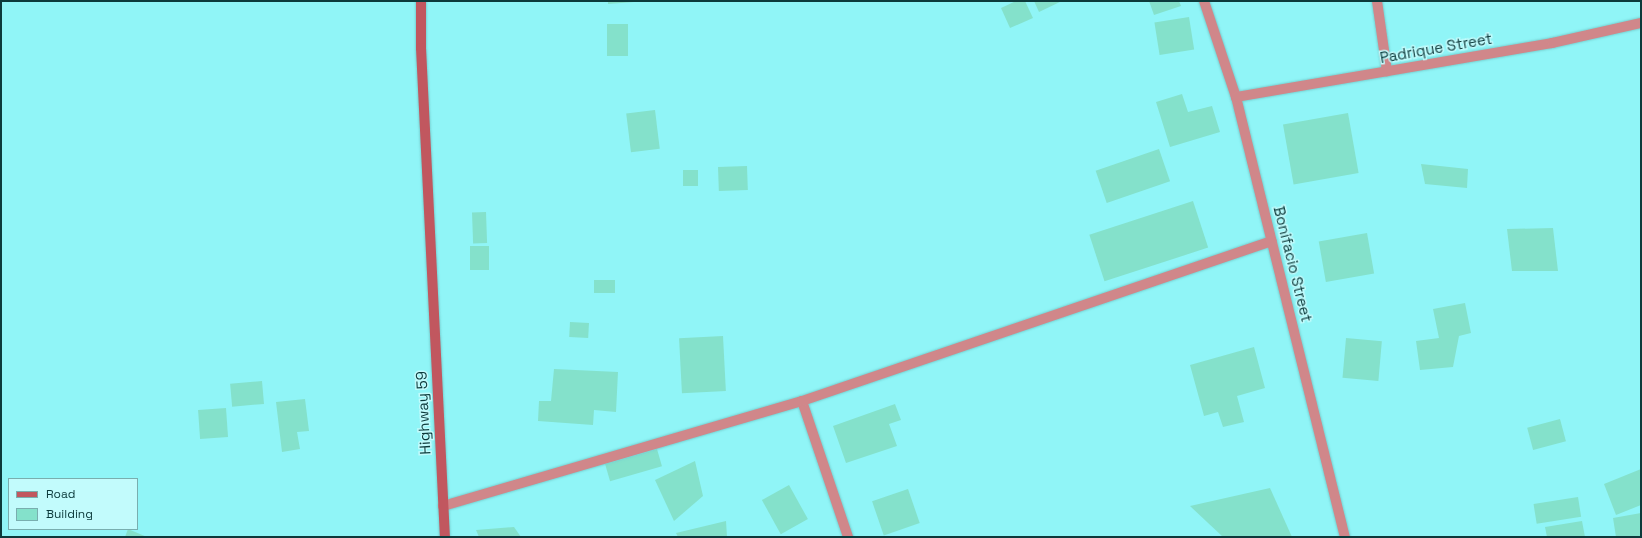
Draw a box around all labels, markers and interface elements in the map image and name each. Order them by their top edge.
street label: Padrique Street [1378,29,1494,67]
street label: Bonifacio Street [1270,204,1316,324]
street label: Highway 59 [412,371,434,455]
legend [8,478,138,530]
text: Road [46,486,75,502]
text: Building [46,506,93,522]

